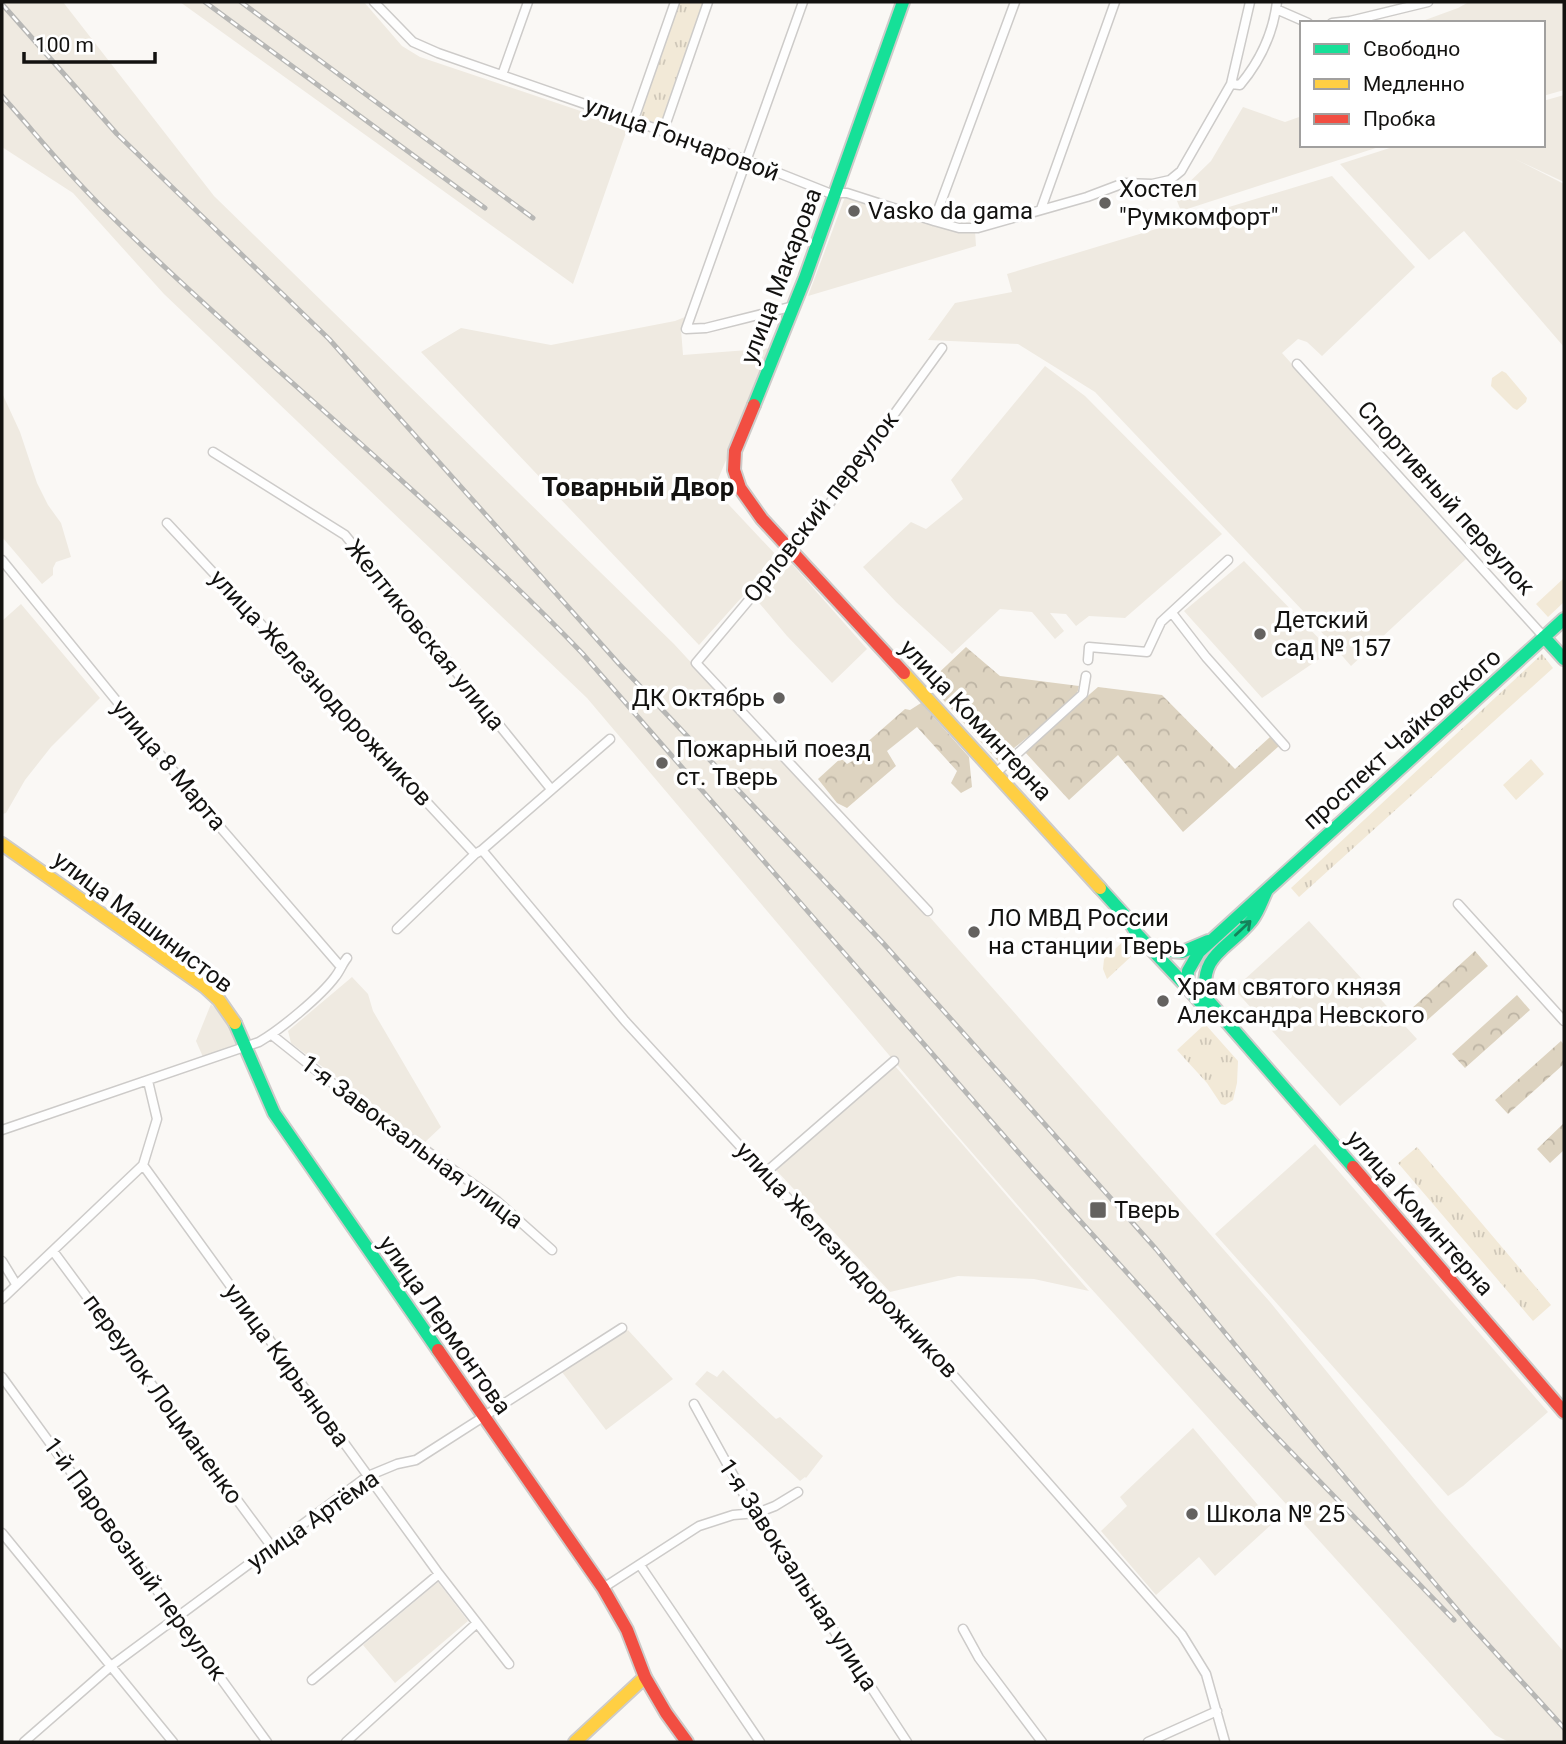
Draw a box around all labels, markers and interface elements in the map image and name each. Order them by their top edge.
scale bar [24,21,156,65]
legend [1300,21,1545,147]
text: 100 m [35,33,94,57]
text: Свободно [1363,37,1460,61]
text: Медленно [1363,72,1465,96]
street label: улица Гончаровой [581,91,783,187]
text: Пробка [1363,107,1436,131]
place label: Хостел "Румкомфорт" [1119,175,1278,231]
street label: улица Макарова [735,184,827,368]
marker: Хостел "Румкомфорт" [1097,195,1113,211]
place label: Vasko da gama [868,197,1033,225]
marker: Vasko da gama [846,203,862,219]
street label: Спортивный переулок [1352,395,1540,601]
street label: Орловский переулок [738,406,904,608]
district label: Товарный Двор [542,472,734,502]
street label: Желтиковская улица [339,534,511,736]
street label: улица Железнодорожников [204,564,438,812]
place label: Детский сад № 157 [1274,606,1391,662]
marker: Детский сад № 157 [1252,626,1268,642]
street label: улица Коминтерна [894,634,1058,806]
street label: проспект Чайковского [1297,643,1507,835]
place label: ДК Октябрь [632,684,765,712]
marker: ДК Октябрь [771,690,787,706]
street label: улица 8 Марта [106,694,232,836]
place label: Пожарный поезд ст. Тверь [676,735,871,791]
marker: Пожарный поезд ст. Тверь [654,755,670,771]
street label: улица Машинистов [48,845,238,999]
place label: ЛО МВД России на станции Тверь [988,904,1185,960]
one-way arrow [1234,920,1252,936]
marker: ЛО МВД России на станции Тверь [966,924,982,940]
place label: Храм святого князя Александра Невского [1177,973,1425,1029]
marker: Храм святого князя Александра Невского [1155,993,1171,1009]
street label: 1-я Завокзальная улица [295,1049,529,1235]
street label: улица Коминтерна [1341,1125,1499,1301]
street label: улица Железнодорожников [730,1136,964,1384]
place label: Тверь [1114,1196,1180,1224]
marker: Тверь [1088,1200,1108,1220]
street label: улица Лермонтова [373,1230,517,1420]
street label: улица Кирьянова [218,1278,356,1452]
street label: переулок Лоцманенко [77,1289,249,1509]
street label: 1-й Паровозный переулок [38,1432,233,1686]
street label: 1-я Завокзальная улица [712,1454,884,1696]
street label: улица Артёма [242,1464,384,1576]
place label: Школа № 25 [1206,1500,1345,1528]
marker: Школа № 25 [1184,1506,1200,1522]

